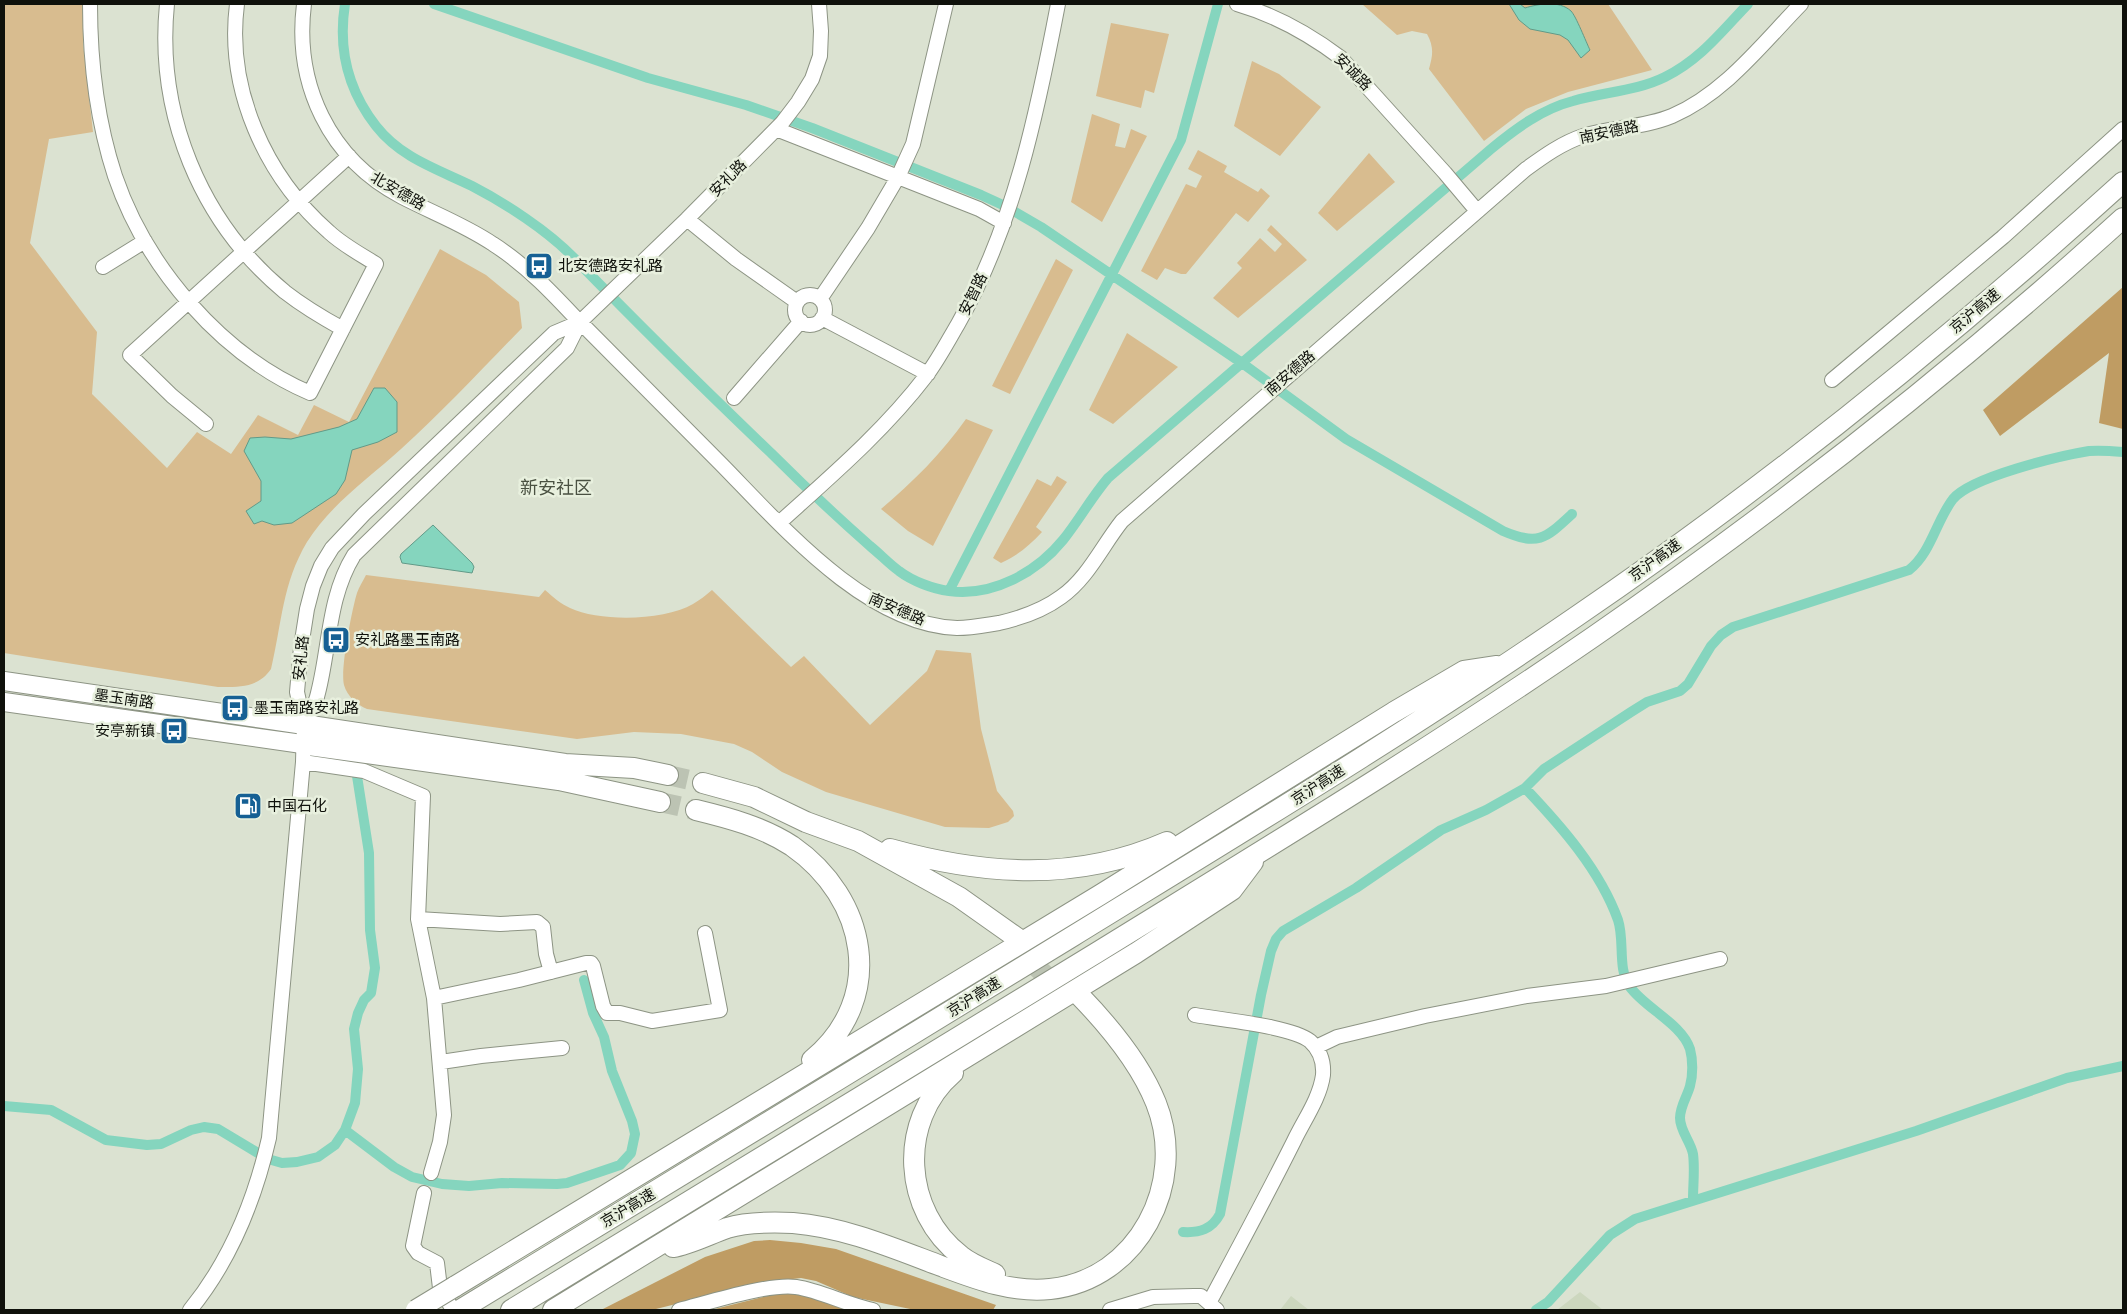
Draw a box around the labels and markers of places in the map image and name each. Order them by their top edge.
bus stop icon: 北安德路安礼路 [524,251,554,281]
place label: 北安德路安礼路 [558,257,663,277]
bus stop icon: 安礼路墨玉南路 [321,625,351,655]
place label: 安礼路墨玉南路 [355,631,460,651]
bus stop icon: 墨玉南路安礼路 [220,693,250,723]
place label: 墨玉南路安礼路 [254,699,359,719]
bus stop icon: 安亭新镇 [159,716,189,746]
place label: 安亭新镇 [95,723,155,742]
fuel station icon: 中国石化 [233,791,263,821]
place label: 中国石化 [267,797,327,817]

